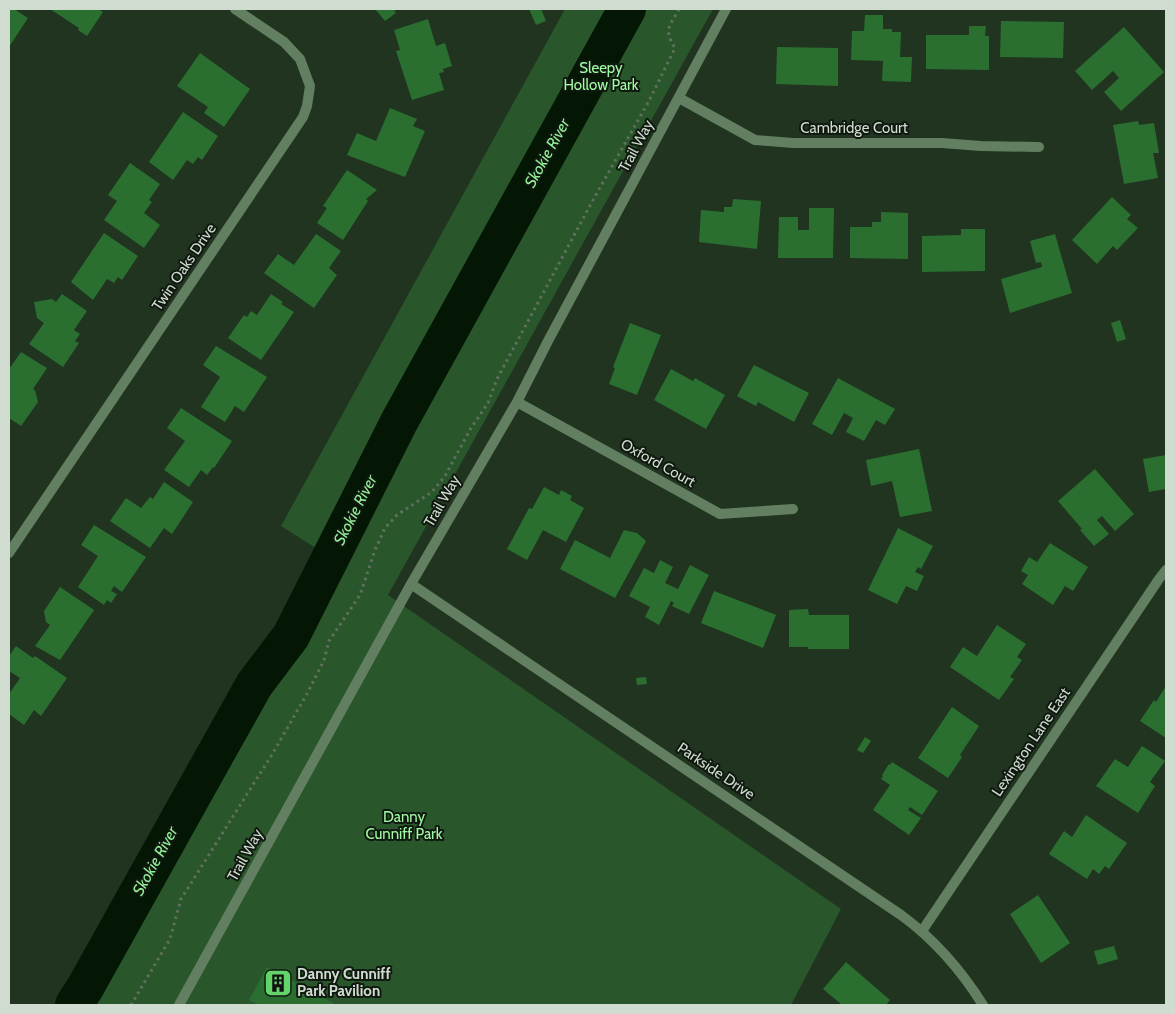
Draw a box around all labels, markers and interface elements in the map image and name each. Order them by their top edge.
park label: Sleepy Hollow Park [563,59,639,94]
water label: Skokie River [520,114,574,191]
street label: Trail Way [615,116,657,175]
street label: Cambridge Court [800,119,908,137]
street label: Twin Oaks Drive [148,220,220,314]
street label: Oxford Court [617,435,699,491]
water label: Skokie River [329,471,381,548]
street label: Trail Way [420,472,464,530]
street label: Lexington Lane East [988,684,1074,800]
street label: Parkside Drive [674,739,758,804]
park label: Danny Cunniff Park [365,808,443,843]
water label: Skokie River [128,822,182,899]
street label: Trail Way [223,825,267,884]
place label: Danny Cunniff Park Pavilion [297,965,391,1000]
building icon: Danny Cunniff Park Pavilion [263,968,293,998]

